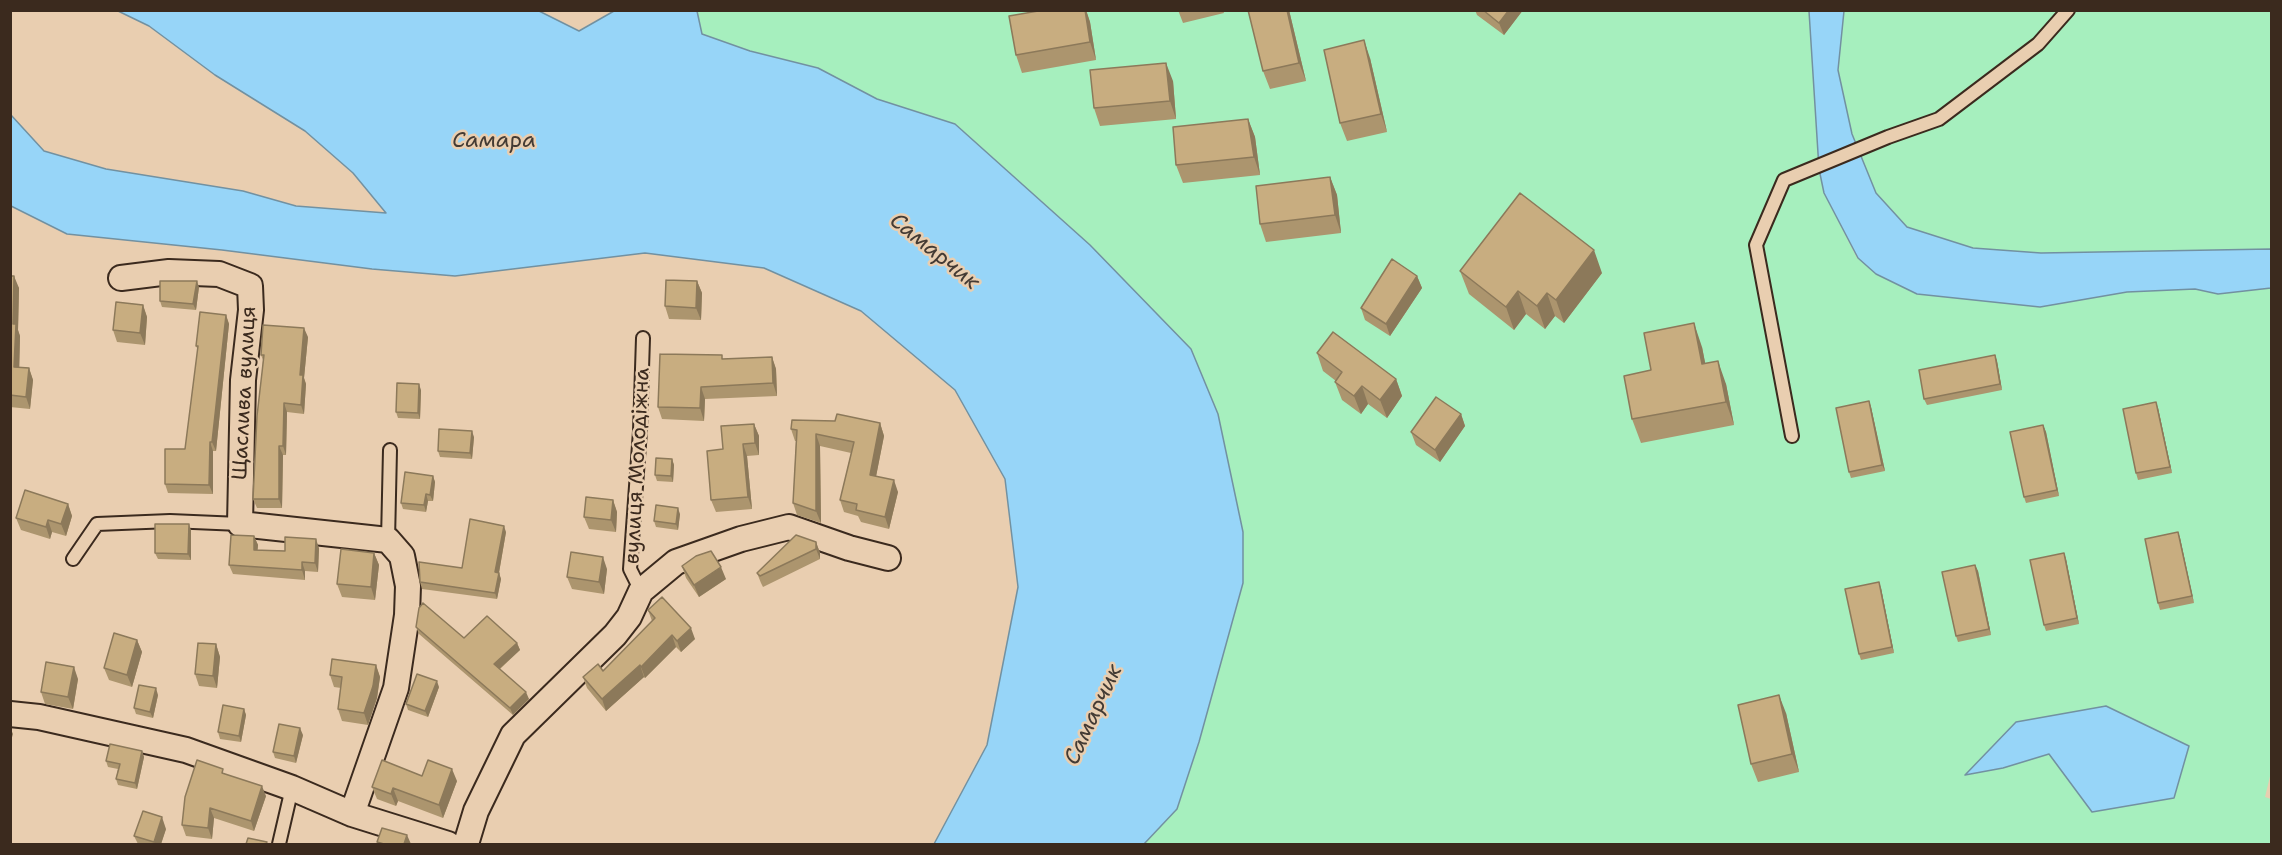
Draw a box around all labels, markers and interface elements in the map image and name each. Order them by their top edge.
water label: Самара [452,128,536,154]
water label: Самарчик [884,208,984,296]
street label: Щаслива вулиця [228,305,262,481]
street label: вулиця Молодіжна [620,367,656,565]
water label: Самарчик [1059,661,1129,769]

